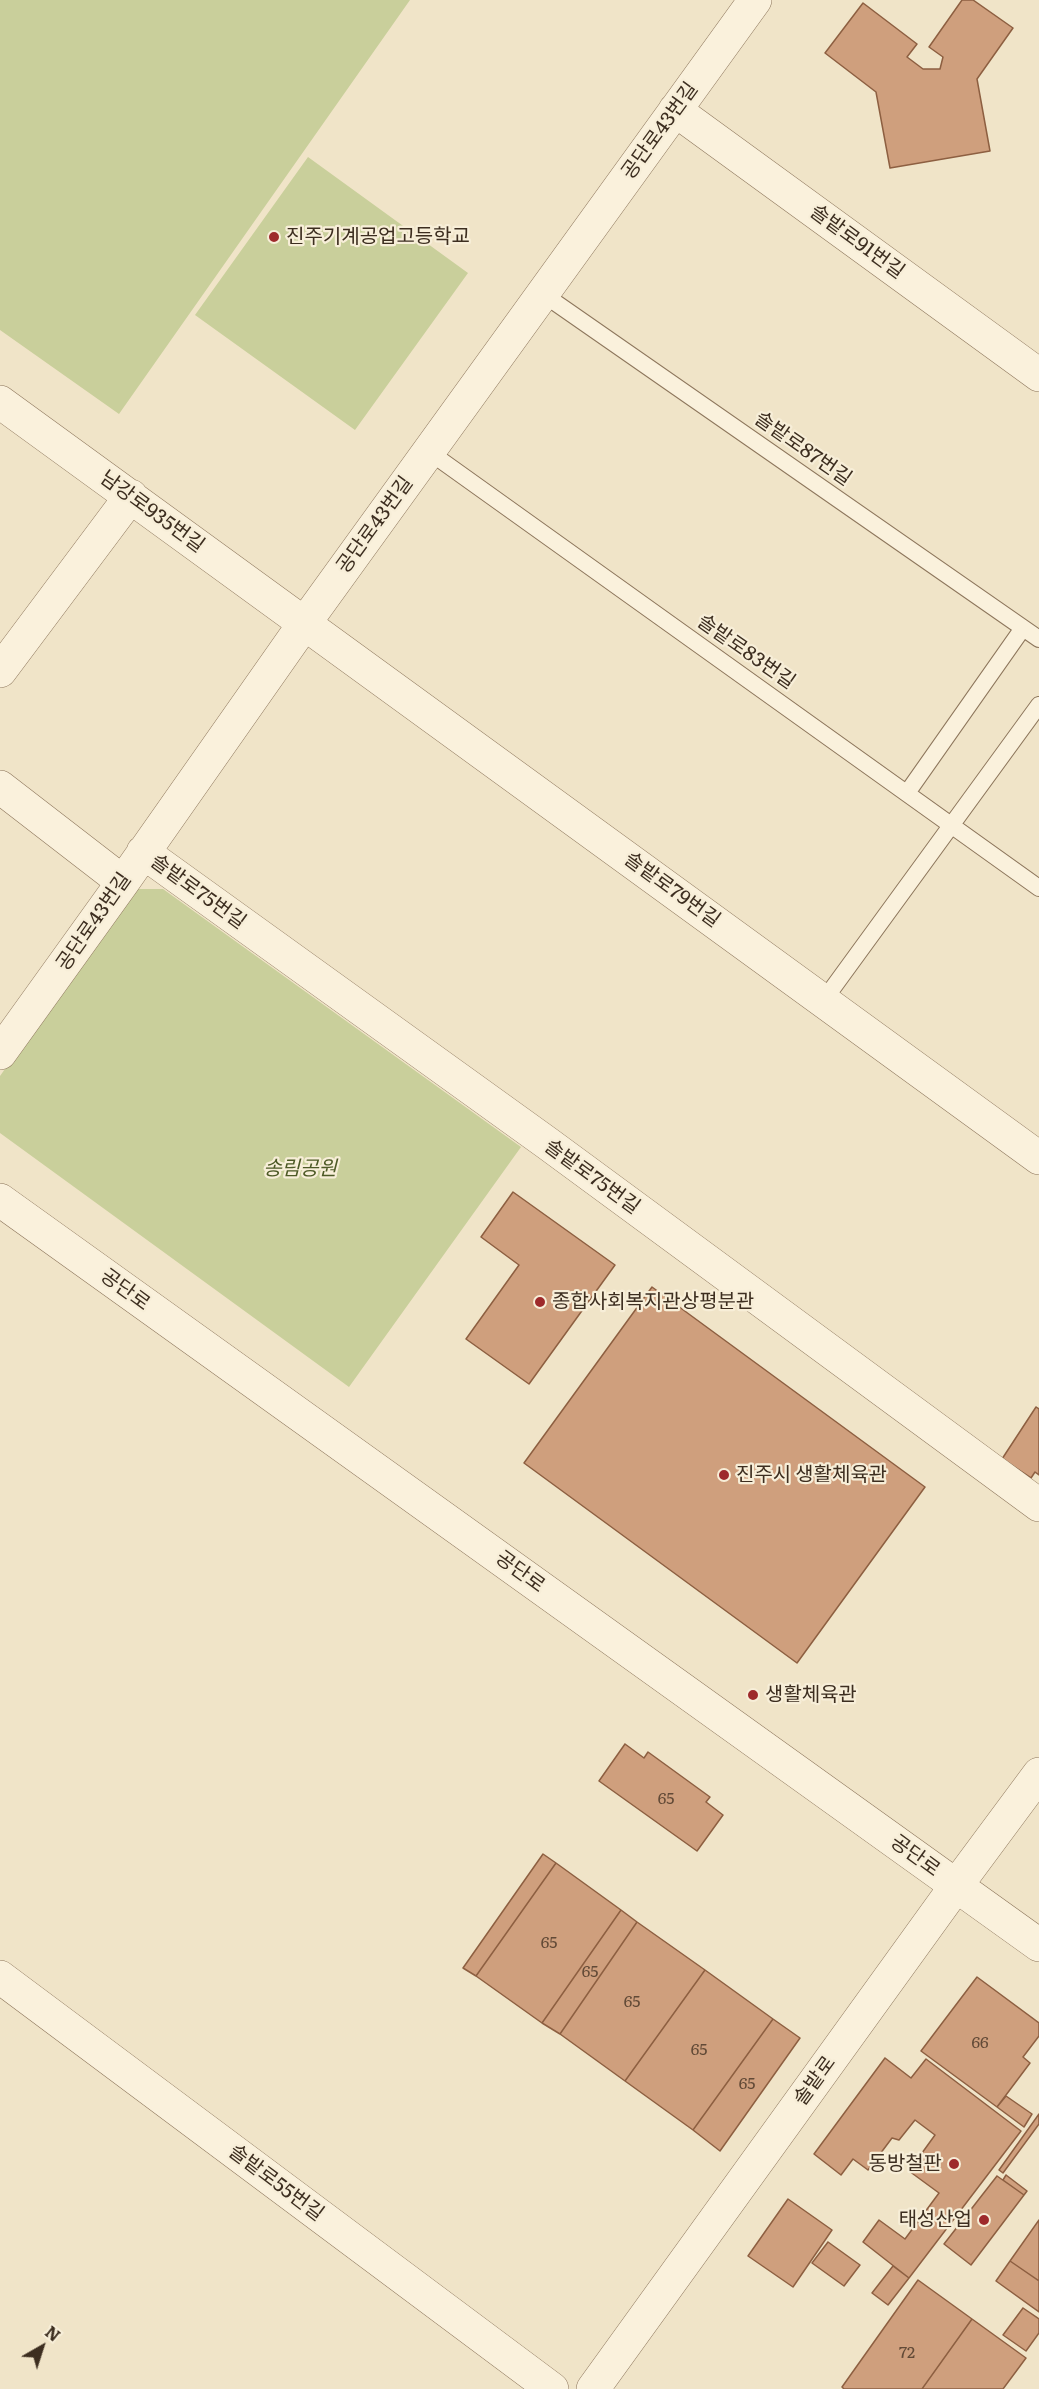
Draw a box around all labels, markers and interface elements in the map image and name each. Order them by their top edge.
street label: 공단로43번길 [617,78,703,184]
street label: 솔밭로91번길 [805,200,909,284]
place label: 진주기계공업고등학교 [286,225,470,249]
marker: 진주기계공업고등학교 [267,230,281,244]
street label: 솔밭로87번길 [750,407,856,491]
street label: 남강로935번길 [95,466,209,558]
street label: 공단로43번길 [332,472,418,578]
street label: 솔밭로83번길 [692,610,800,694]
street label: 솔밭로79번길 [619,847,725,933]
street label: 솔밭로75번길 [146,849,250,935]
street label: 공단로43번길 [52,868,136,976]
street label: 솔밭로75번길 [540,1134,644,1220]
park label: 송림공원 [263,1157,337,1181]
street label: 공단로 [96,1264,154,1316]
place label: 종합사회복지관상평분관 [552,1290,754,1314]
marker: 종합사회복지관상평분관 [533,1295,547,1309]
place label: 진주시 생활체육관 [736,1463,887,1487]
marker: 진주시 생활체육관 [717,1468,731,1482]
street label: 공단로 [491,1546,549,1598]
place label: 생활체육관 [765,1683,857,1707]
marker: 생활체육관 [746,1688,760,1702]
house number: 65 [658,1789,674,1809]
street label: 공단로 [886,1830,944,1882]
house number: 65 [541,1933,557,1953]
house number: 65 [582,1962,598,1982]
house number: 65 [624,1992,640,2012]
house number: 66 [971,2033,989,2053]
house number: 65 [691,2040,707,2060]
street label: 솔밭로 [789,2052,841,2110]
house number: 65 [739,2074,755,2094]
street label: 솔밭로55번길 [224,2140,328,2226]
place label: 동방철판 [868,2152,942,2176]
marker: 동방철판 [947,2157,961,2171]
place label: 태성산업 [898,2208,972,2232]
marker: 태성산업 [977,2213,991,2227]
north arrow [12,2317,72,2377]
text: N [41,2319,66,2347]
house number: 72 [899,2343,915,2363]

